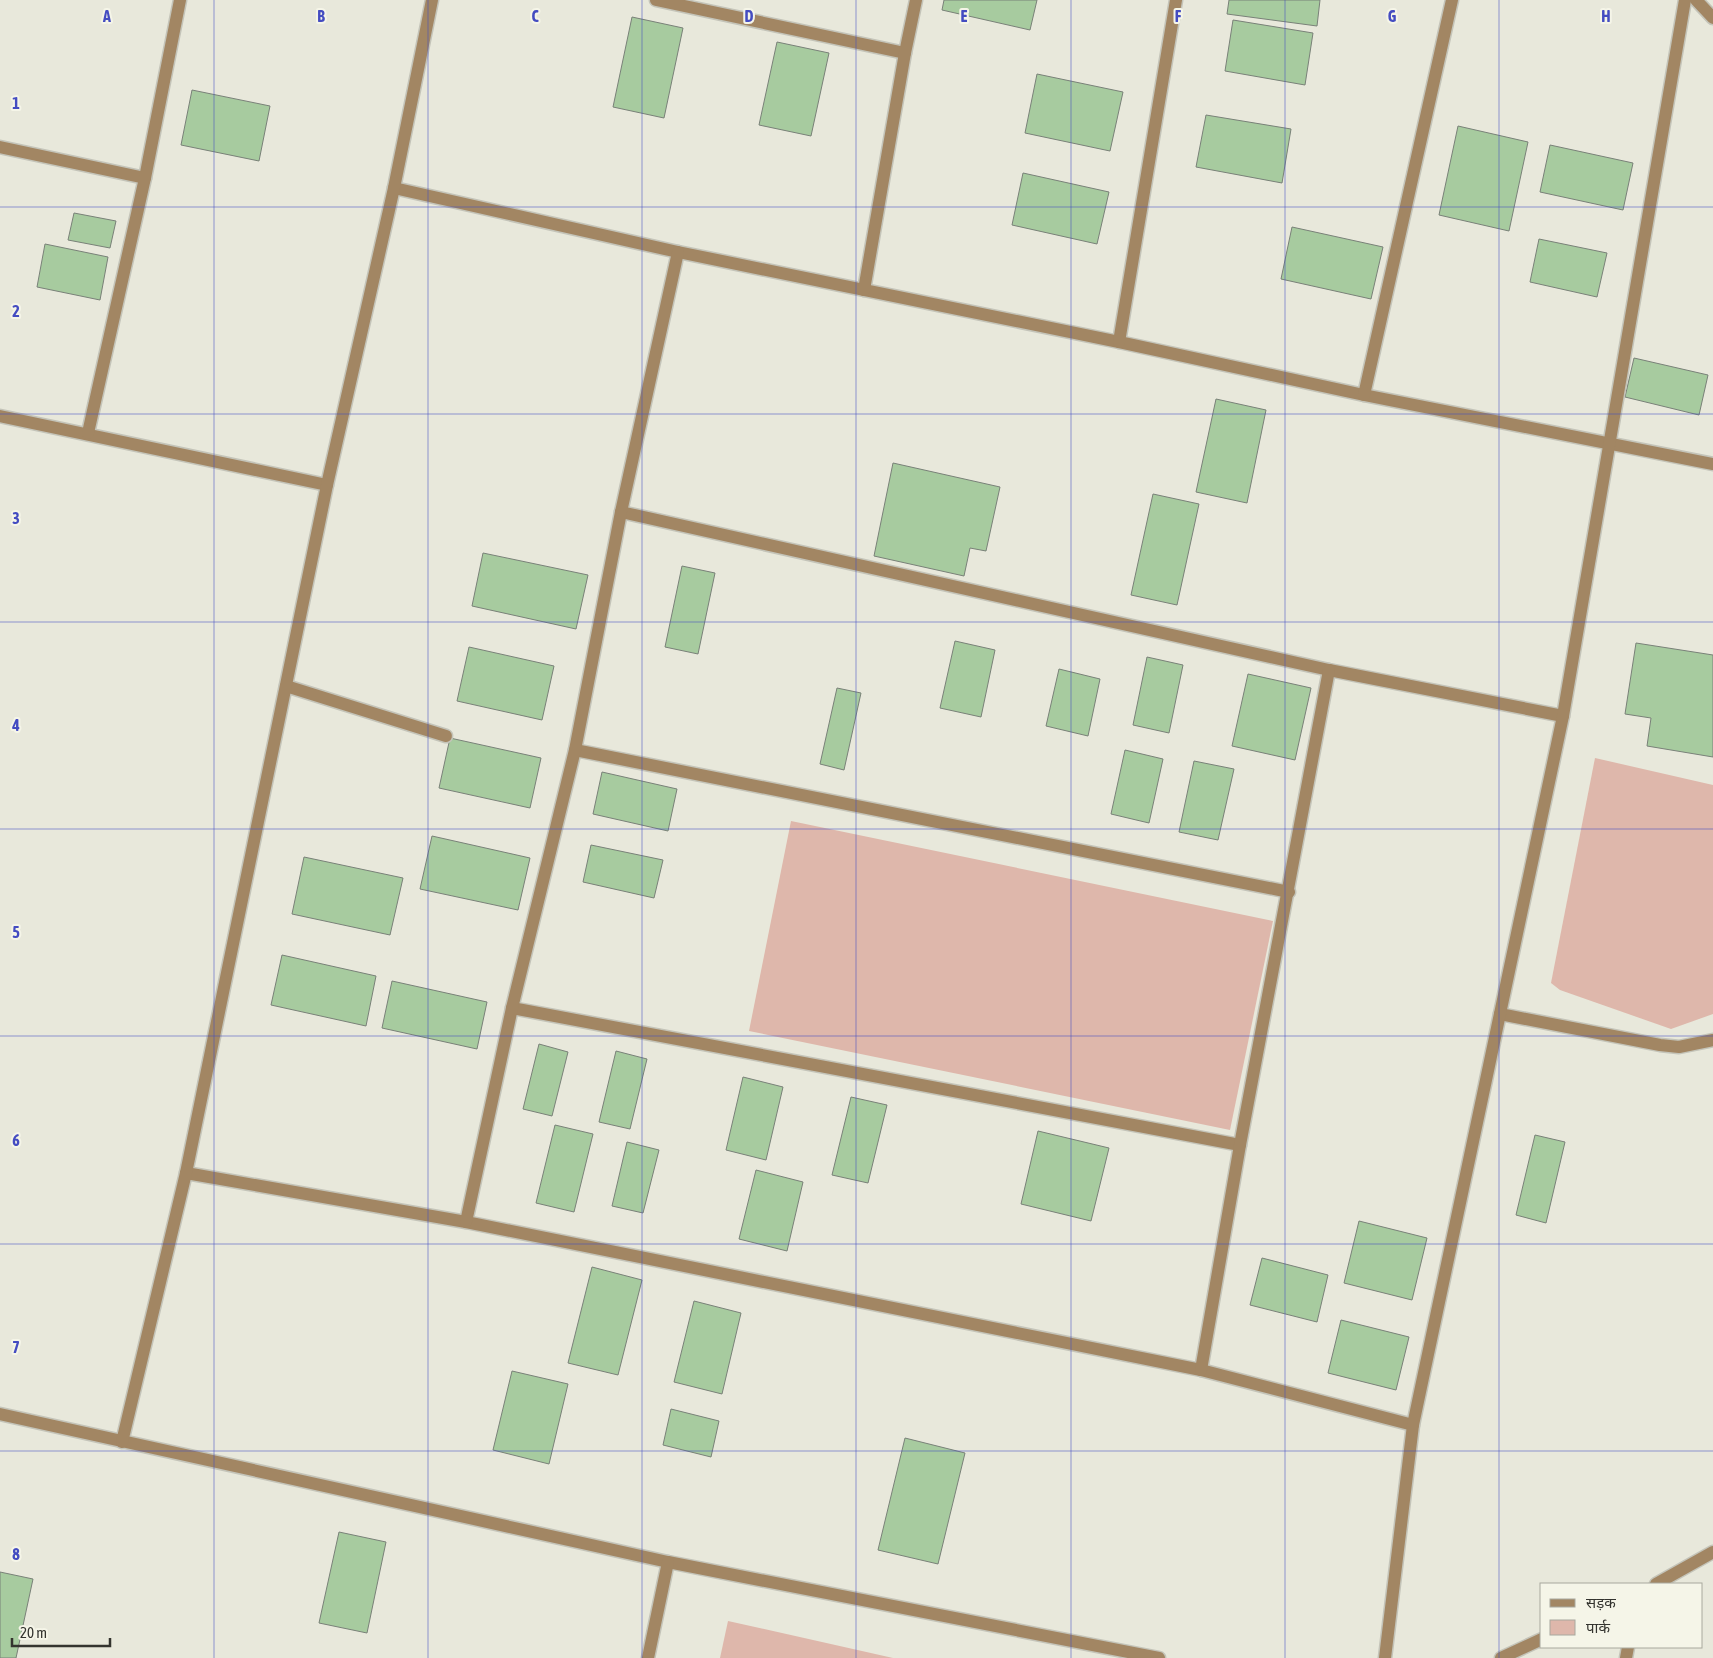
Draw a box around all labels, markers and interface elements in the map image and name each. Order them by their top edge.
text: A [102,7,111,25]
text: B [317,7,325,25]
text: C [531,7,539,25]
text: D [745,7,754,25]
text: E [961,7,968,25]
text: F [1175,7,1182,25]
text: G [1388,7,1397,25]
text: H [1601,7,1611,25]
text: 1 [12,94,20,112]
text: 2 [12,302,20,320]
text: 3 [12,509,20,527]
text: 4 [11,716,20,734]
text: 5 [12,923,20,941]
text: 6 [12,1131,20,1149]
text: 7 [12,1338,20,1356]
text: 8 [12,1545,20,1563]
legend [1540,1583,1703,1648]
text: सड़क [1586,1594,1616,1611]
scale bar [12,1616,110,1648]
text: पार्क [1586,1619,1610,1636]
text: 20 m [20,1624,47,1641]

